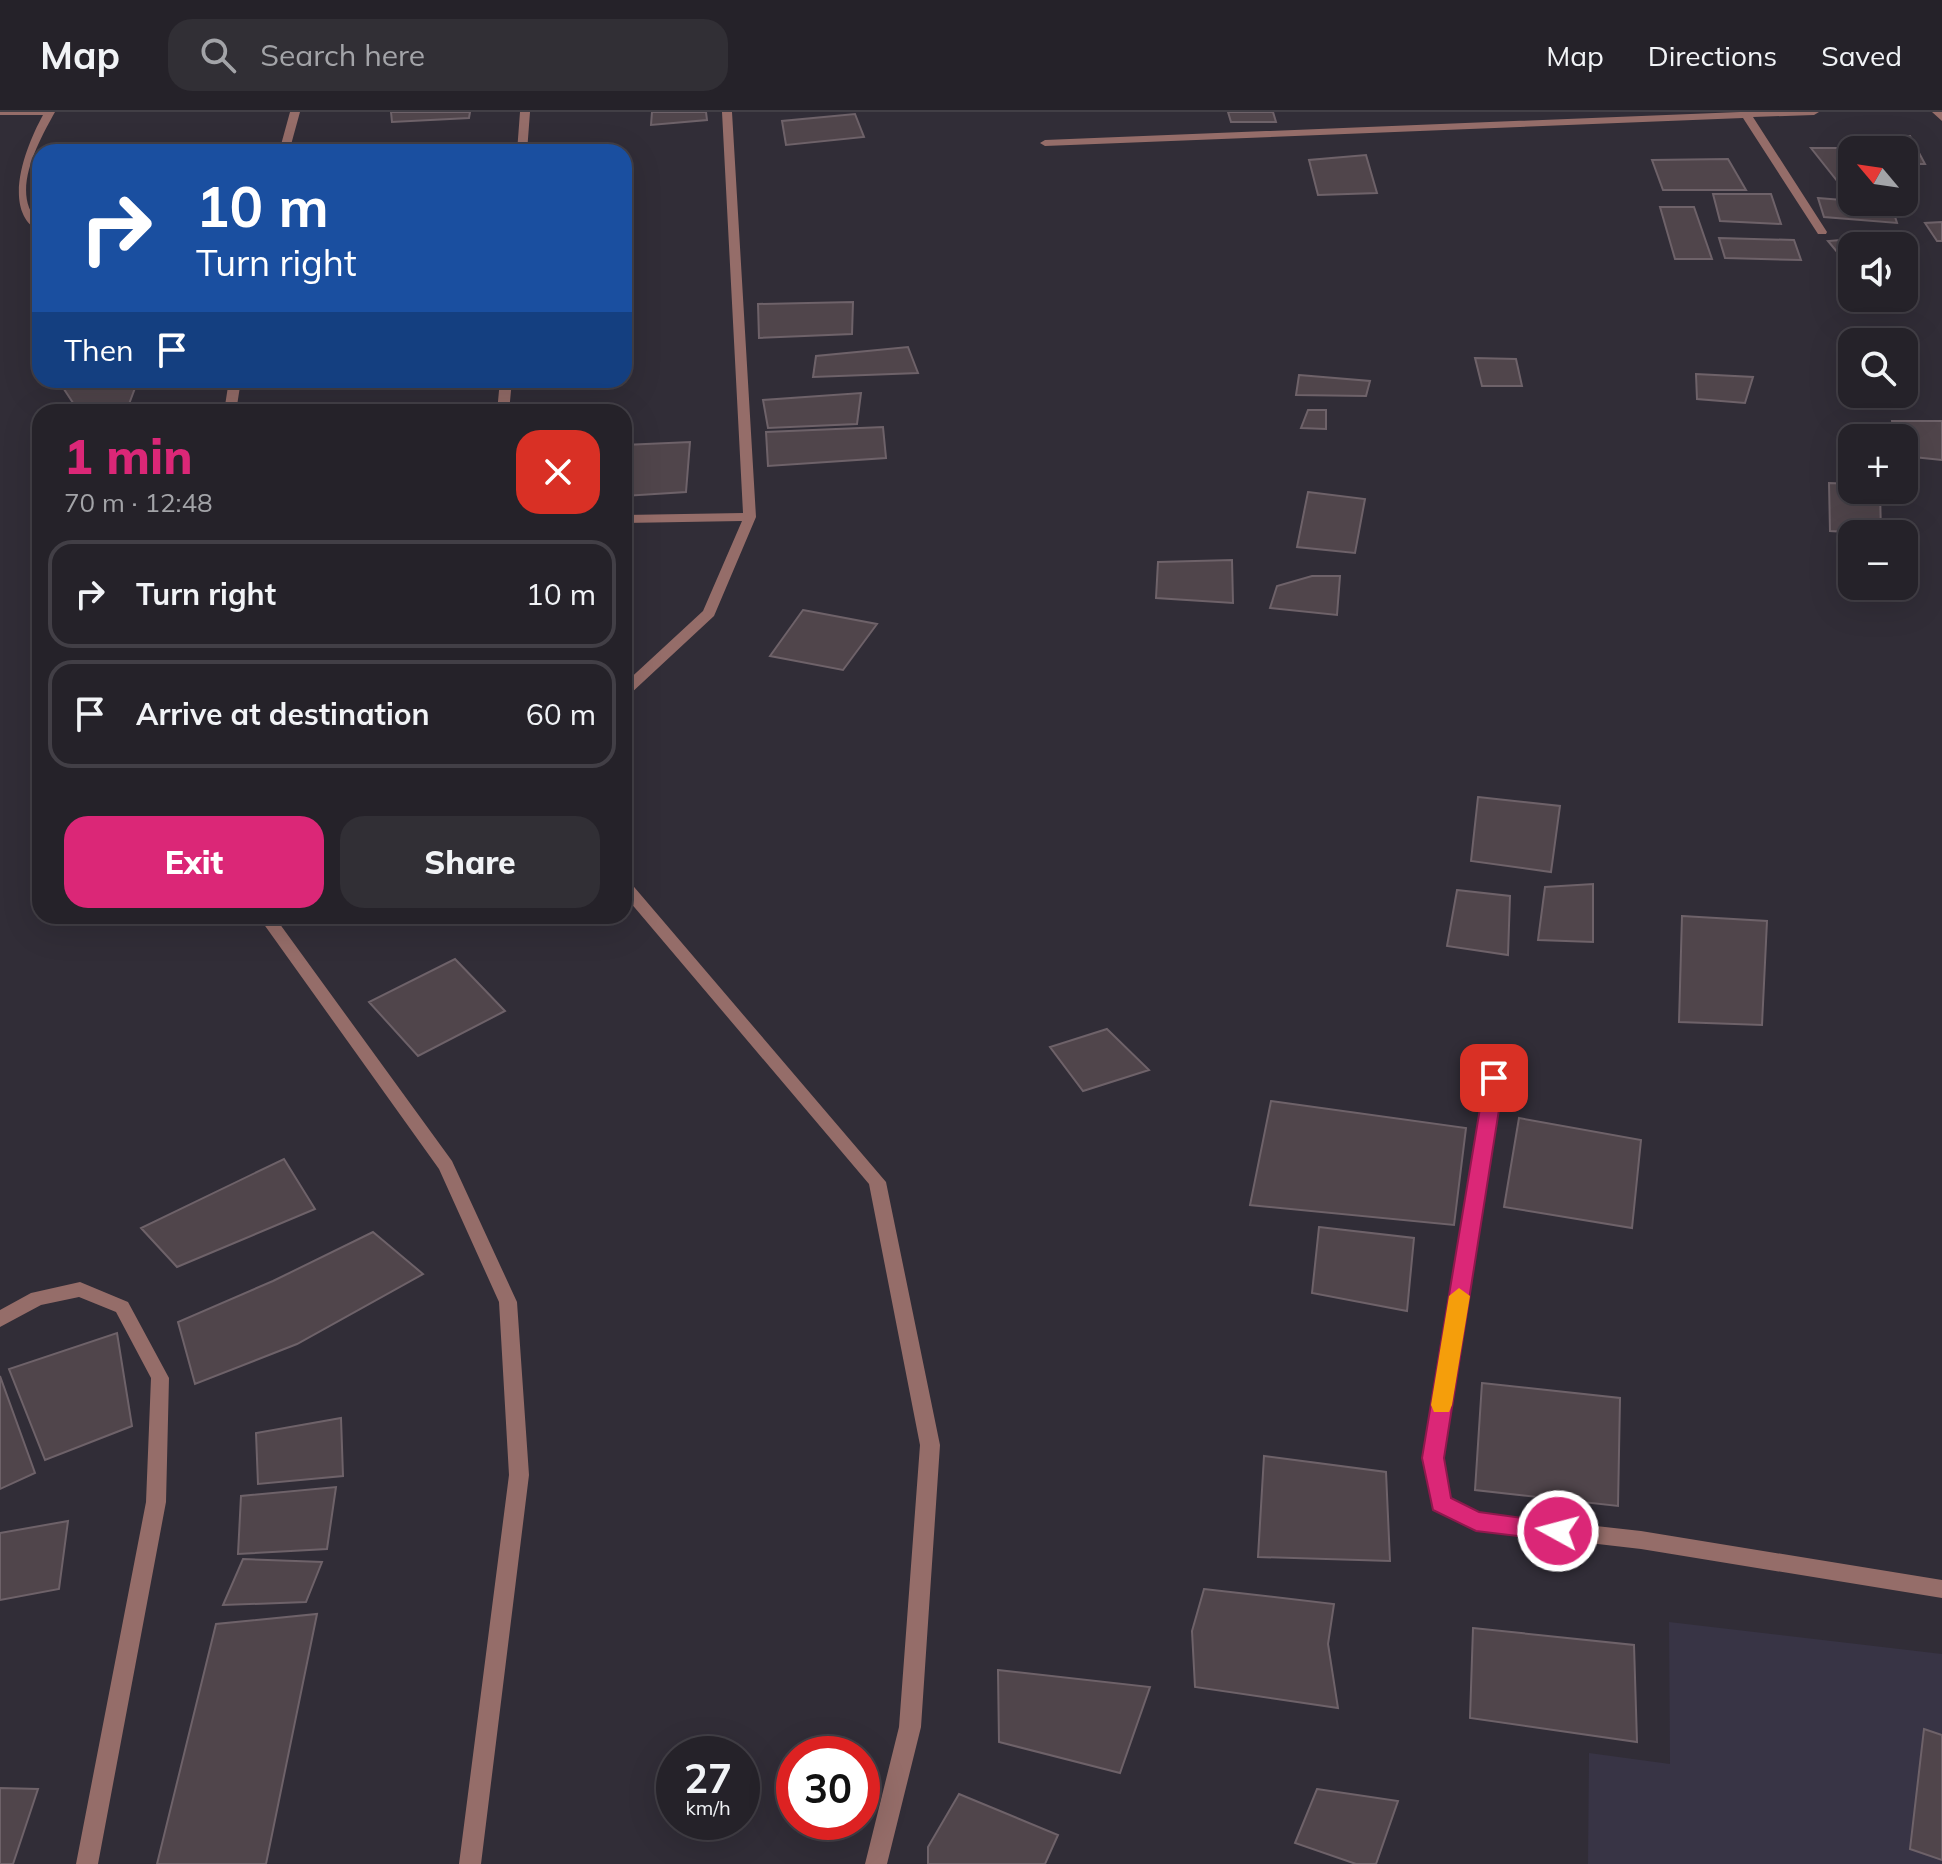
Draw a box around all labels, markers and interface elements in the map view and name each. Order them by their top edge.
search box [168,19,728,91]
text: Map [40,31,120,79]
icon: search [196,33,240,77]
text: Search here [260,36,425,74]
text: Map [1546,38,1604,73]
text: Directions [1648,38,1777,73]
text: Saved [1821,38,1902,73]
north arrow [1838,136,1918,216]
map controls [1838,136,1918,600]
text: 10 m [196,171,329,241]
icon: right [64,176,168,280]
button: sound [1838,232,1918,312]
text: Turn right [196,240,357,285]
icon: arrive [150,328,194,372]
button: search [1838,328,1918,408]
text: Then [64,331,134,369]
button: + [1838,424,1918,504]
text: 1 min [64,426,193,486]
button: close [516,430,600,514]
text: 70 m · 12:48 [64,486,213,519]
button: − [1838,520,1918,600]
icon: right [68,572,112,616]
text: Turn right [136,575,276,613]
text: 10 m [526,575,596,613]
icon: arrive [68,692,112,736]
text: Arrive at destination [136,695,430,733]
text: 60 m [526,695,596,733]
button: Exit [64,816,324,908]
button: Share [340,816,600,908]
pin [1460,1044,1528,1112]
icon: arrive [1472,1056,1516,1100]
position arrow [1516,1489,1600,1573]
speed limit sign: 30 [776,1736,880,1840]
text: 27 [684,1753,732,1803]
text: km/h [685,1795,731,1820]

